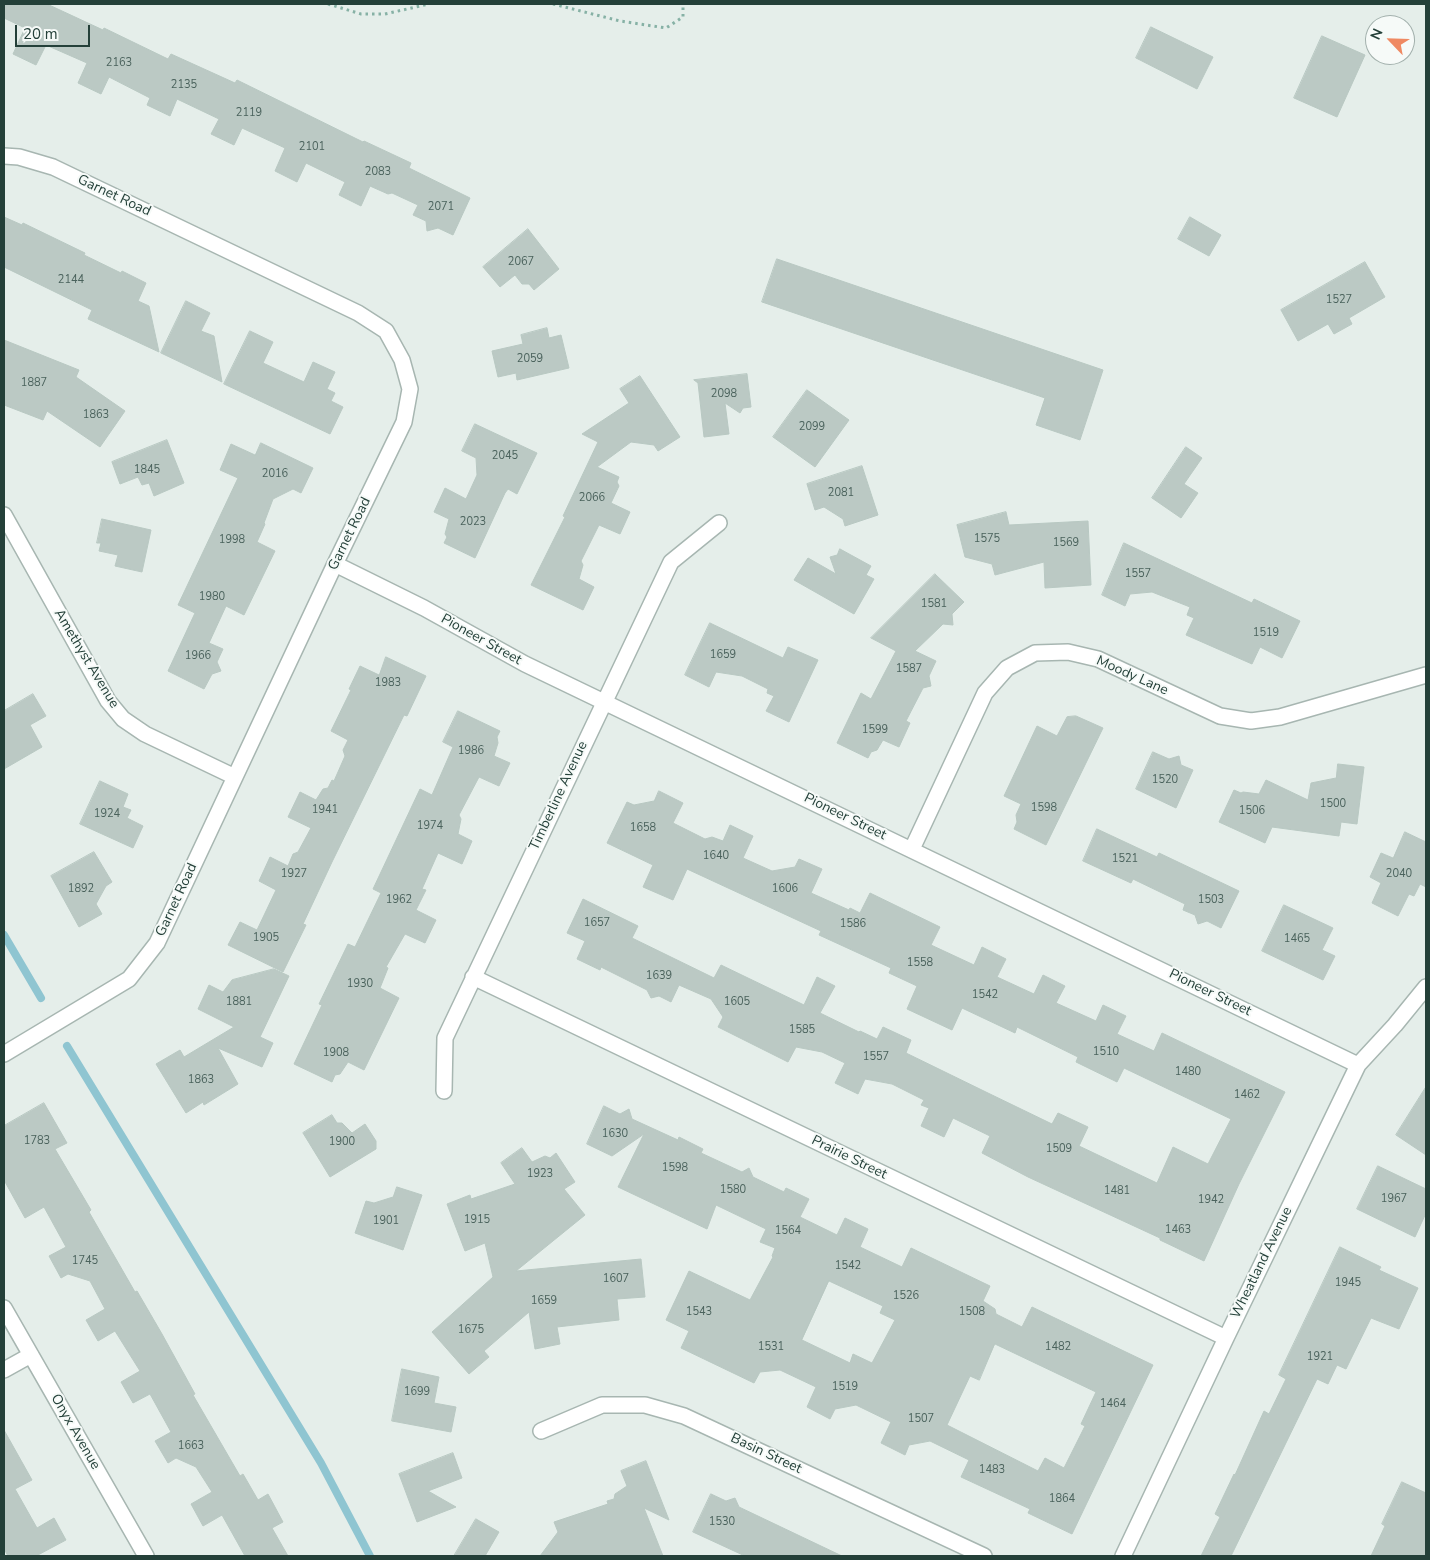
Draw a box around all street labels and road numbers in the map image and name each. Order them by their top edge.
street label: Garnet Road [75,172,153,220]
street label: Garnet Road [325,495,375,573]
street label: Amethyst Avenue [50,607,122,711]
street label: Pioneer Street [438,611,524,669]
street label: Moody Lane [1093,653,1171,699]
street label: Timberline Avenue [526,739,592,853]
street label: Pioneer Street [801,790,889,844]
street label: Garnet Road [153,861,201,939]
street label: Pioneer Street [1166,966,1254,1020]
street label: Prairie Street [809,1133,889,1183]
street label: Wheatland Avenue [1228,1204,1296,1322]
street label: Onyx Avenue [47,1391,103,1473]
street label: Basin Street [728,1430,804,1478]

